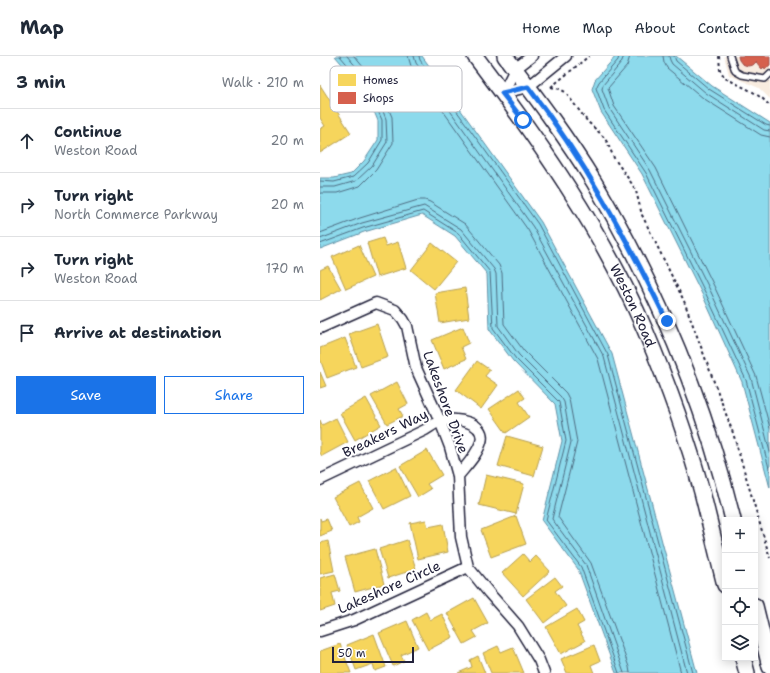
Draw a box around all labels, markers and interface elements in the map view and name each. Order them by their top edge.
text: Map [20,15,64,40]
text: Home [522,19,561,37]
text: Map [583,19,613,37]
text: About [635,19,676,37]
text: Contact [698,19,750,37]
legend [330,66,462,112]
text: 3 min [16,71,66,93]
text: Homes [363,73,399,88]
text: Walk · 210 m [222,74,304,91]
text: Shops [363,91,394,106]
route start [514,111,532,129]
text: Continue [54,122,122,142]
icon: ahead [16,130,38,152]
text: 20 m [271,132,304,149]
text: Weston Road [54,142,137,159]
text: Turn right [54,186,134,206]
icon: right [16,194,38,216]
text: 20 m [271,196,304,213]
text: North Commerce Parkway [54,206,218,223]
text: Turn right [54,250,134,270]
icon: right [16,258,38,280]
text: 170 m [266,260,304,277]
street label: Weston Road [606,261,660,350]
text: Weston Road [54,270,137,287]
route end [658,312,676,330]
icon: arrive [16,322,38,344]
text: Arrive at destination [54,323,222,343]
street label: Lakeshore Drive [419,348,473,456]
button: Save [16,376,156,414]
button: Share [164,376,304,414]
street label: Breakers Way [339,405,431,461]
map controls [722,517,758,661]
button: + [722,517,758,553]
button: − [722,553,758,589]
street label: Lakeshore Circle [335,556,443,618]
button: locate [722,589,758,625]
button: layers [722,625,758,661]
scale bar [332,645,414,664]
text: 50 m [338,646,366,661]

